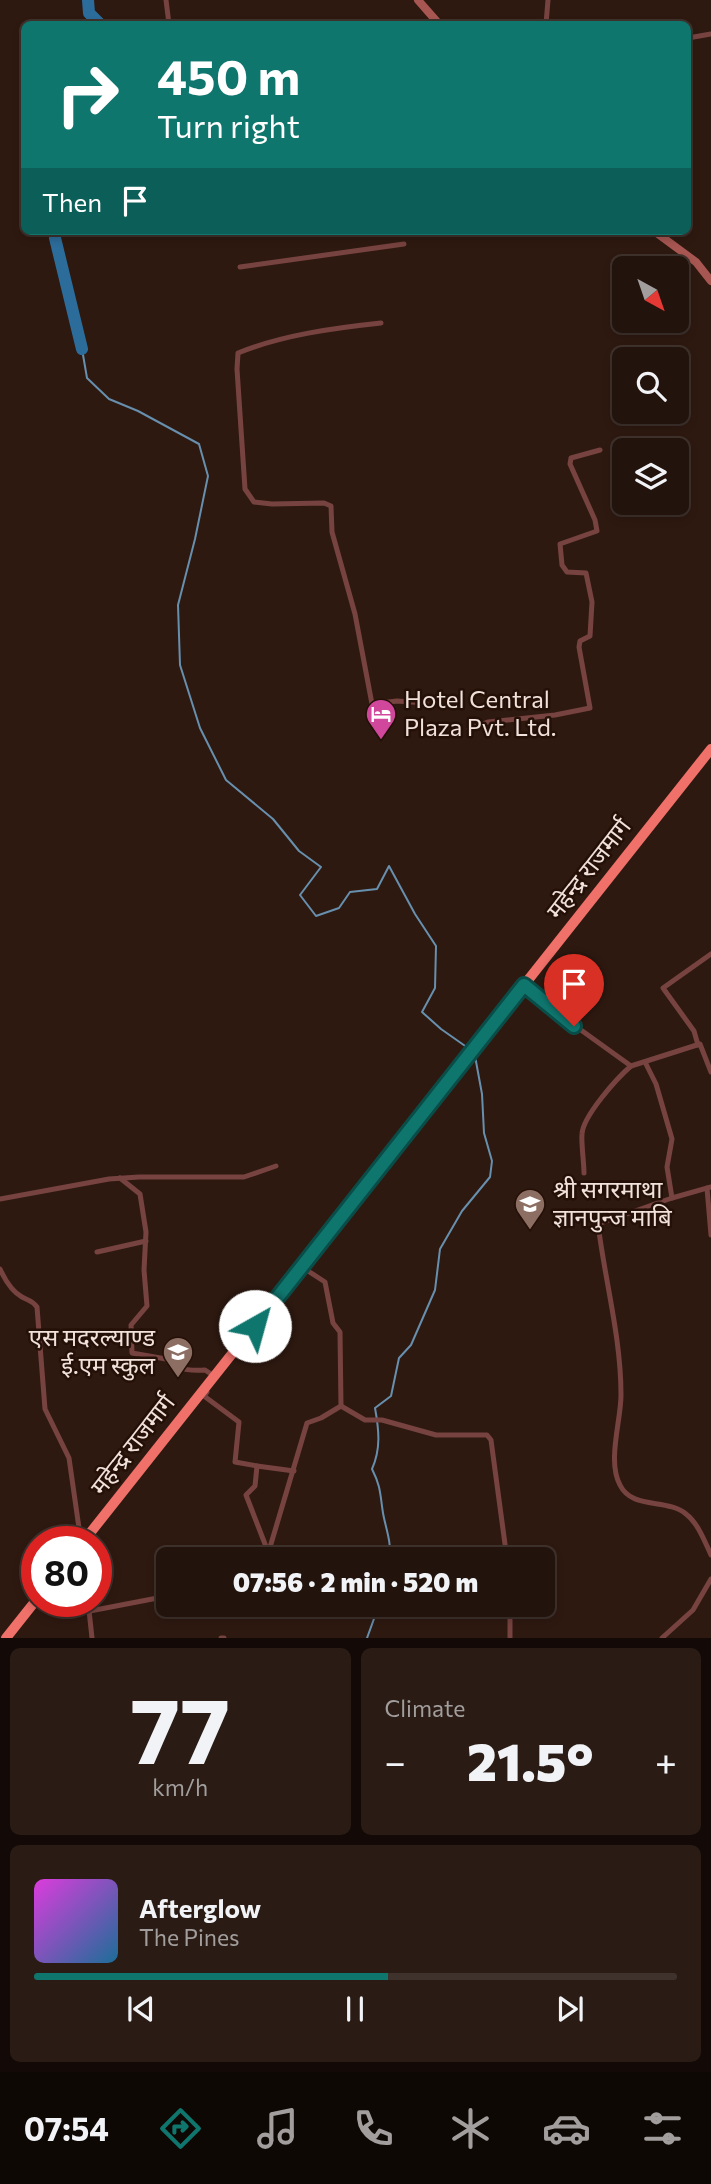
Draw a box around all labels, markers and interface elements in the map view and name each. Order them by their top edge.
text: 450 m [157,45,300,105]
icon: right [42,49,133,140]
text: Turn right [157,105,300,145]
icon: arrive [116,182,154,220]
text: Then [42,186,102,217]
north arrow [612,256,690,332]
map controls [612,256,689,515]
button: search [612,347,689,424]
button: layers [612,438,689,515]
place label: Hotel Central Plaza Pvt. Ltd. [404,684,557,741]
hotel icon: Hotel Central Plaza Pvt. Ltd. [364,697,398,741]
street label: महेन्द्र राजमार्ग [540,811,637,924]
pin [544,954,604,1026]
icon: arrive [555,965,593,1003]
place label: श्री सगरमाथा ज्ञानपुन्ज माबि [553,1174,673,1233]
school or university icon: श्री सगरमाथा ज्ञानपुन्ज माबि [513,1187,547,1231]
position arrow [218,1289,292,1363]
place label: एस मदरल्याण्ड ई.एम स्कुल [29,1322,156,1381]
school or university icon: एस मदरल्याण्ड ई.एम स्कुल [161,1335,195,1379]
street label: महेन्द्र राजमार्ग [84,1387,181,1500]
speed limit sign: 80 [21,1526,112,1617]
text: 07:56 · 2 min · 520 m [233,1566,478,1597]
text: 77 [130,1671,230,1783]
text: Climate [385,1694,466,1722]
text: 21.5° [467,1728,594,1792]
text: − [385,1737,406,1784]
text: + [655,1737,677,1784]
text: km/h [152,1773,208,1801]
text: Afterglow [139,1892,261,1923]
text: The Pines [139,1923,240,1951]
icon: previous [122,1990,160,2028]
icon: pause [336,1990,374,2028]
icon: next [551,1990,589,2028]
icon: directions [156,2104,205,2153]
icon: music [253,2104,302,2153]
icon: phone [349,2104,398,2153]
icon: climate [446,2104,495,2153]
icon: car [542,2104,591,2153]
icon: filters [638,2104,687,2153]
text: 07:54 [24,2108,109,2148]

